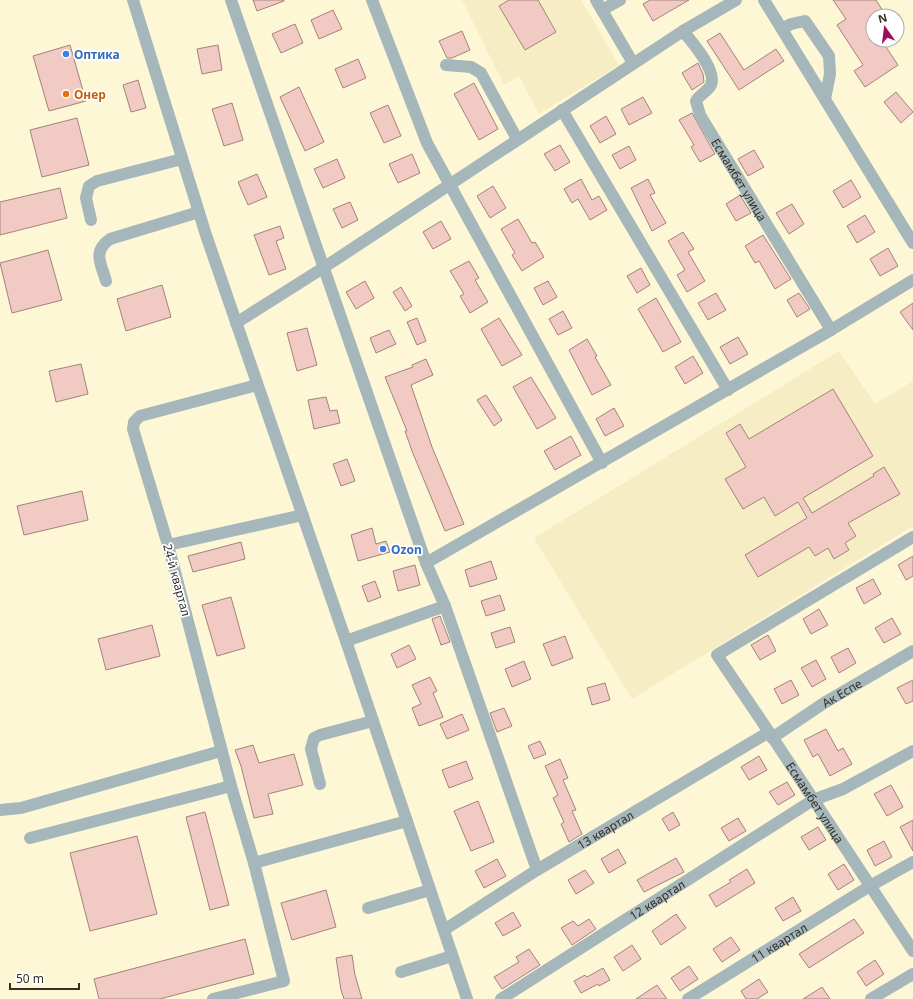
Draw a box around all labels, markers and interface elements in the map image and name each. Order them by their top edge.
north arrow [865,8,905,48]
text: N [876,9,889,26]
place label: Оптика [74,46,120,63]
marker: Оптика [61,49,71,59]
place label: Онер [74,86,106,103]
marker: Онер [61,89,71,99]
street label: Есмамбет улица [708,135,771,224]
place label: Ozon [391,541,422,558]
street label: 24-й квартал [159,542,195,618]
marker: Ozon [378,544,388,554]
street label: Ак Еспе [818,674,865,711]
street label: Есмамбет улица [782,758,848,846]
street label: 13 квартал [574,806,637,853]
street label: 12 квартал [626,875,688,924]
street label: 11 квартал [748,919,810,966]
scale bar [10,965,79,991]
text: 50 m [16,970,44,987]

